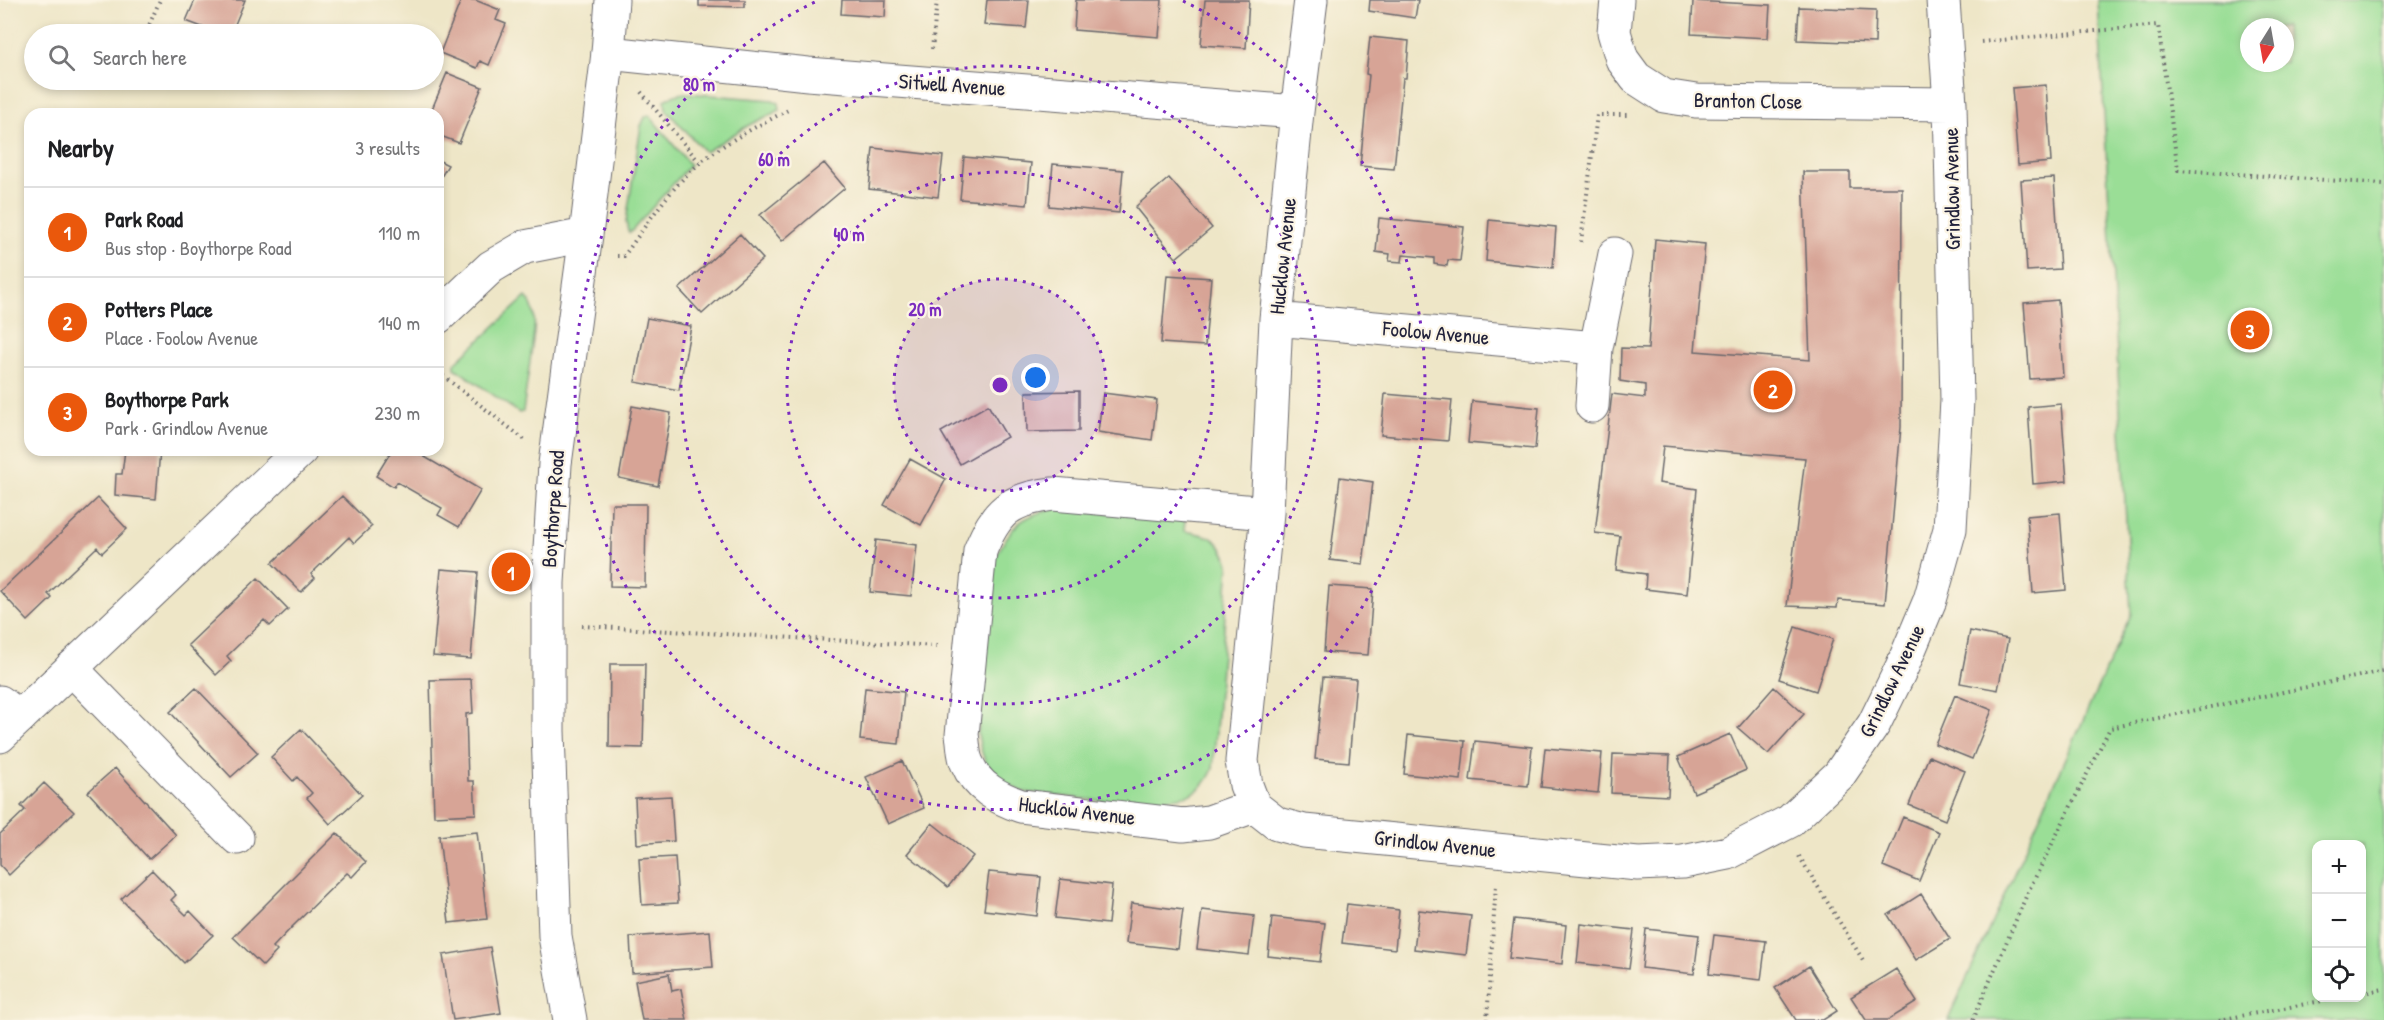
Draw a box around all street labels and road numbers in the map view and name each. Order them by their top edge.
street label: Sitwell Avenue [898,66,1006,103]
street label: Branton Close [1694,85,1802,116]
street label: Grindlow Avenue [1936,128,1967,250]
street label: Hucklow Avenue [1262,196,1303,316]
street label: Foolow Avenue [1381,313,1490,352]
street label: Boythorpe Road [534,450,571,568]
street label: Grindlow Avenue [1852,619,1931,742]
street label: Hucklow Avenue [1017,789,1137,832]
street label: Grindlow Avenue [1373,823,1497,864]

